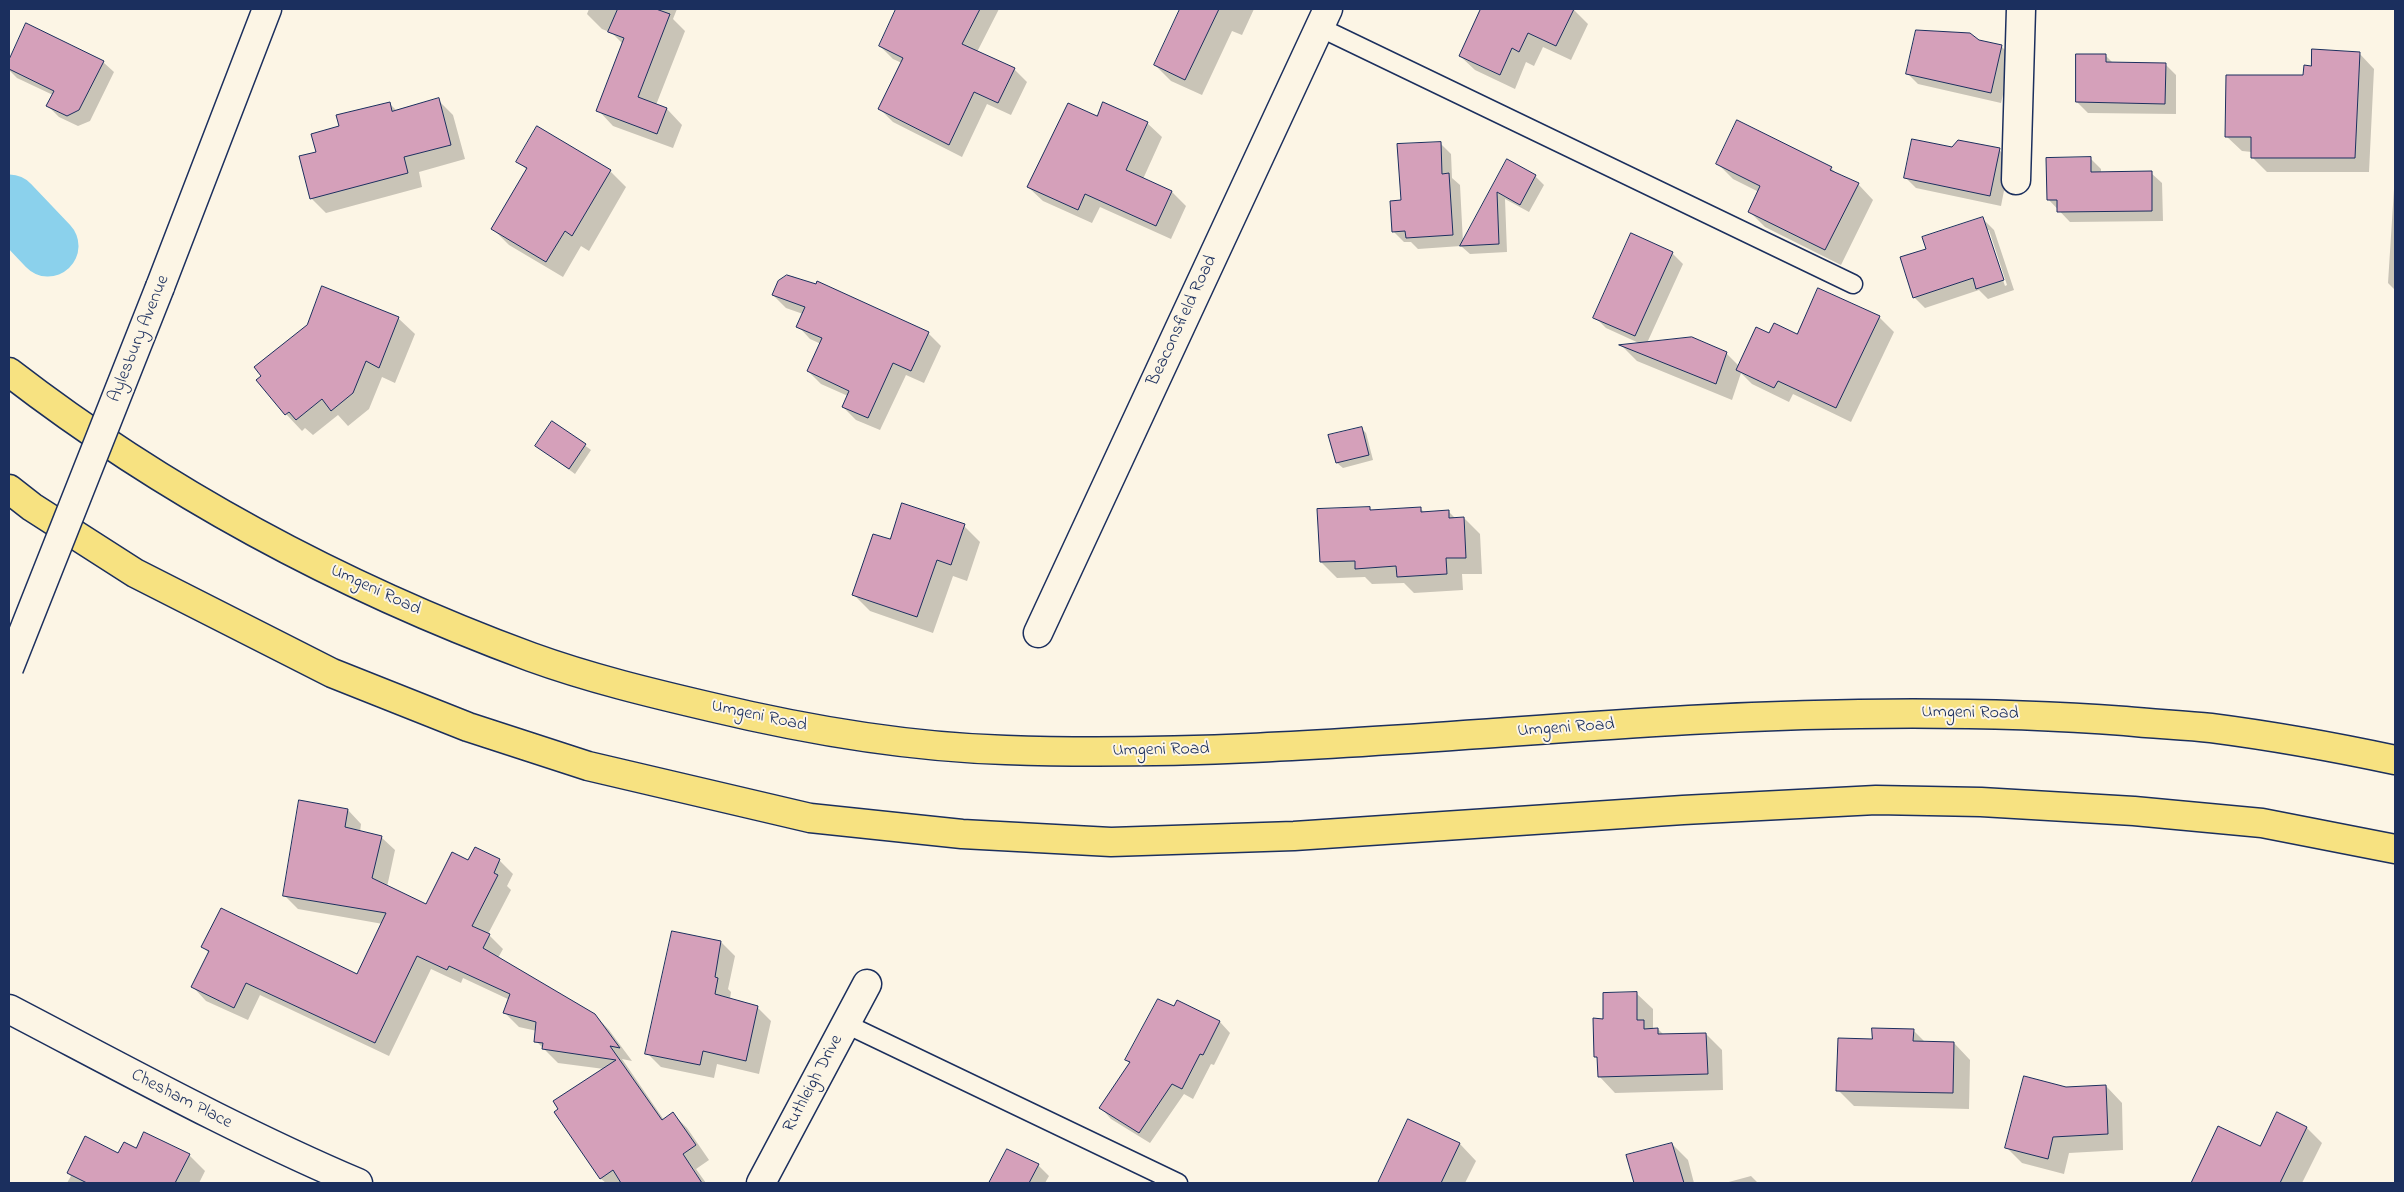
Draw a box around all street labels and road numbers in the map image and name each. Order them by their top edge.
street label: Beaconsfield Road [1143,252,1223,390]
street label: Aylesbury Avenue [105,272,175,406]
street label: Umgeni Road [326,561,424,621]
street label: Umgeni Road [709,696,809,738]
street label: Umgeni Road [1921,702,2019,726]
street label: Umgeni Road [1517,715,1615,743]
street label: Umgeni Road [1112,739,1210,763]
street label: Ruthleigh Drive [779,1032,849,1136]
street label: Chesham Place [127,1065,235,1135]

